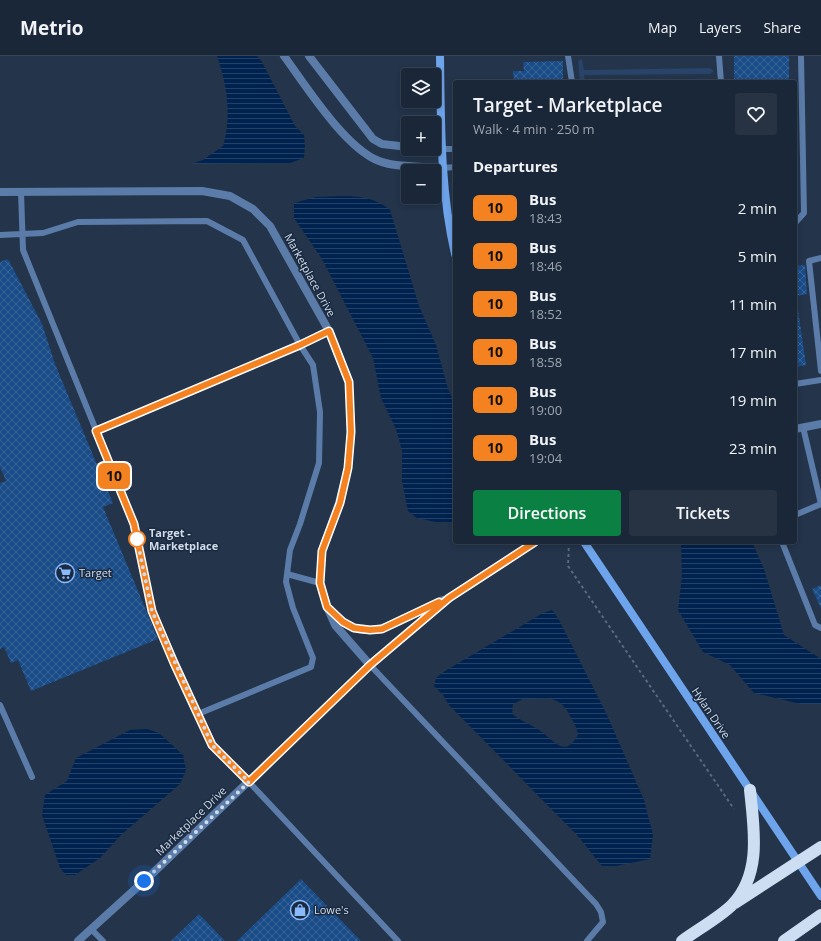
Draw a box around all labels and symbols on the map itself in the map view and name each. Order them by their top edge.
street label: Marketplace Drive [281,230,340,319]
line badge: 10 [96,463,132,489]
place label: Target - Marketplace [149,525,219,553]
marker: Target - Marketplace [128,530,146,548]
supermarket icon: Target [54,562,76,584]
place label: Target [79,565,112,580]
street label: Hylan Drive [689,684,734,741]
street label: Marketplace Drive [152,783,229,858]
your location [134,871,154,891]
shop icon: Lowe's [289,899,311,921]
place label: Lowe's [314,902,349,917]

